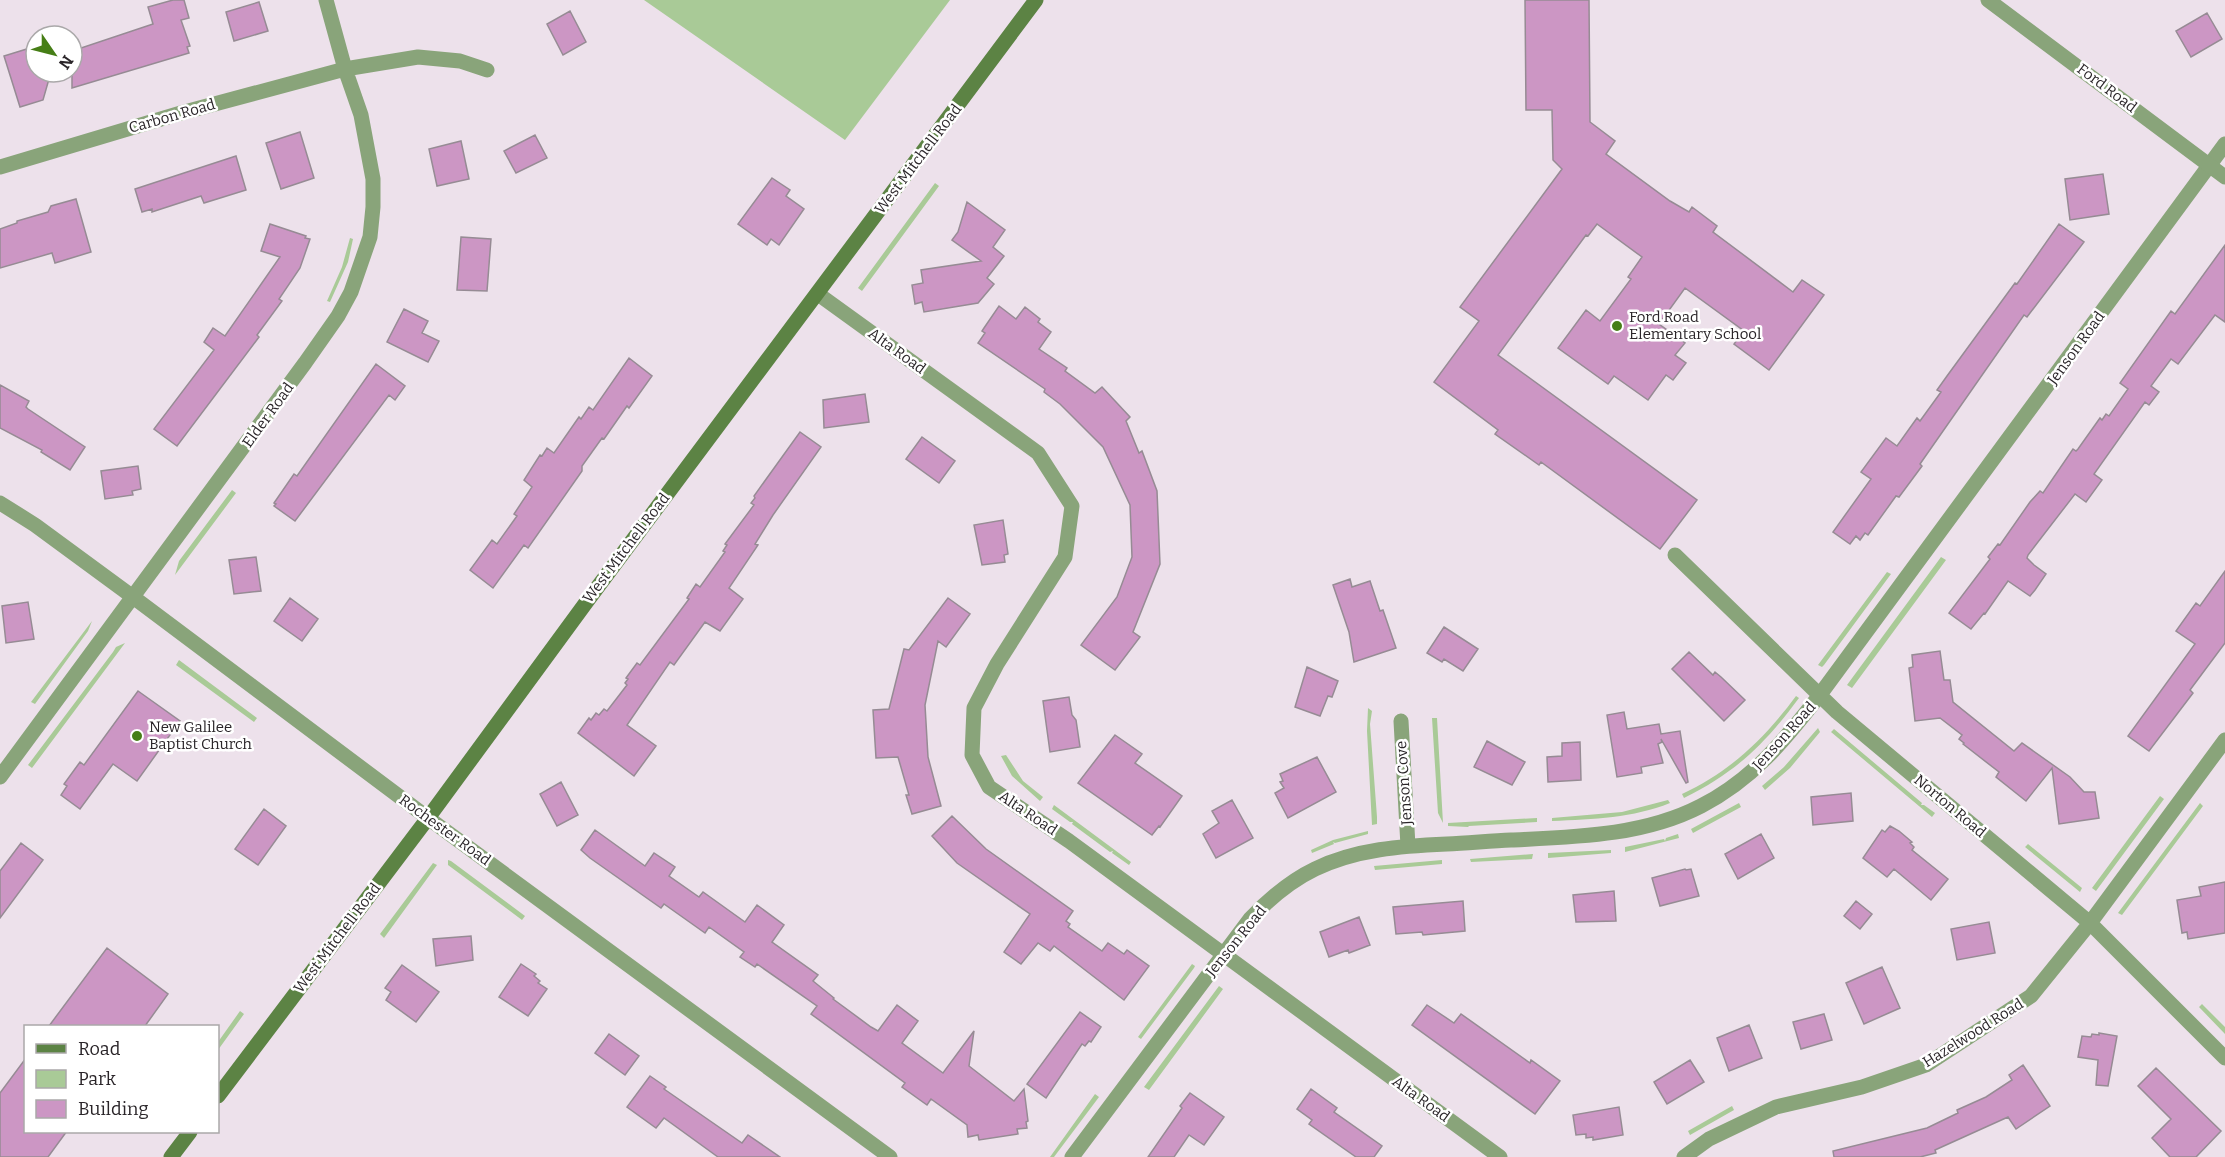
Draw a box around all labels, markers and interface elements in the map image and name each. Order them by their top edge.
north arrow [24,24,84,84]
text: N [55,52,77,73]
street label: Ford Road [2074,60,2140,116]
street label: Carbon Road [127,95,217,137]
street label: West Mitchell Road [871,100,965,218]
place label: Ford Road Elementary School [1629,308,1761,343]
street label: Jenson Road [2043,308,2109,389]
marker: Ford Road Elementary School [1610,319,1624,333]
street label: Alta Road [865,324,929,378]
street label: Elder Road [238,379,298,451]
street label: West Mitchell Road [579,489,673,607]
street label: Jenson Road [1748,698,1820,775]
place label: New Galilee Baptist Church [149,718,253,753]
marker: New Galilee Baptist Church [130,729,144,743]
street label: Jenson Cove [1392,740,1416,827]
street label: Norton Road [1910,771,1990,841]
street label: Alta Road [995,787,1061,839]
street label: Rochester Road [396,791,494,869]
street label: West Mitchell Road [290,879,384,997]
street label: Jenson Road [1201,902,1270,981]
street label: Hazelwood Road [1919,995,2027,1071]
legend [24,1025,219,1133]
text: Road [78,1038,121,1060]
text: Park [78,1068,117,1090]
street label: Alta Road [1389,1072,1453,1126]
text: Building [78,1098,149,1120]

